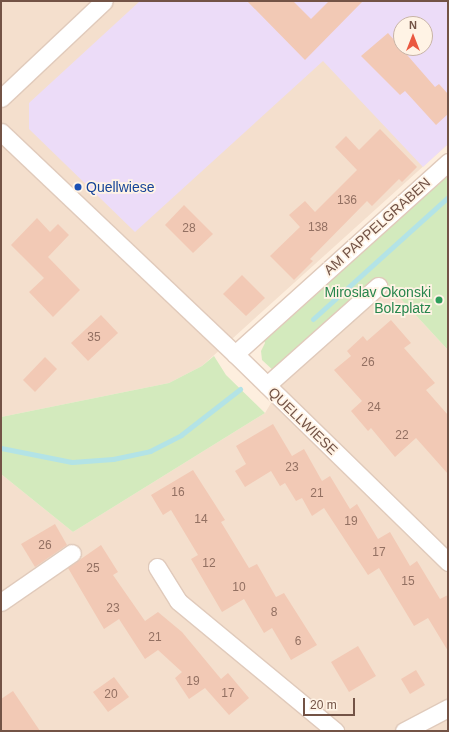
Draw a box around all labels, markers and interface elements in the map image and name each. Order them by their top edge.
north arrow [393,16,433,56]
text: N [409,19,417,31]
street label: AM PAPPELGRABEN [320,174,434,278]
place label: Quellwiese [86,179,154,195]
marker: Quellwiese [73,182,83,192]
house number: 136 [337,194,357,208]
house number: 138 [308,221,328,235]
house number: 28 [182,222,196,236]
place label: Miroslav Okonski Bolzplatz [324,284,431,316]
marker: Miroslav Okonski Bolzplatz [434,295,444,305]
house number: 35 [87,331,101,345]
house number: 26 [361,356,375,370]
street label: QUELLWIESE [265,384,341,458]
house number: 24 [367,401,381,415]
house number: 22 [395,429,409,443]
house number: 23 [285,461,299,475]
house number: 16 [171,486,185,500]
house number: 21 [310,487,324,501]
house number: 14 [194,513,208,527]
house number: 19 [344,515,358,529]
house number: 26 [38,539,52,553]
house number: 17 [372,546,386,560]
house number: 12 [202,557,216,571]
house number: 25 [86,562,100,576]
house number: 15 [401,575,415,589]
house number: 10 [232,581,246,595]
house number: 23 [106,602,120,616]
house number: 8 [271,606,277,620]
house number: 21 [148,631,162,645]
house number: 6 [295,635,301,649]
house number: 19 [186,675,200,689]
house number: 17 [221,687,235,701]
house number: 20 [104,688,118,702]
scale bar [305,690,357,716]
text: 20 m [310,698,337,712]

